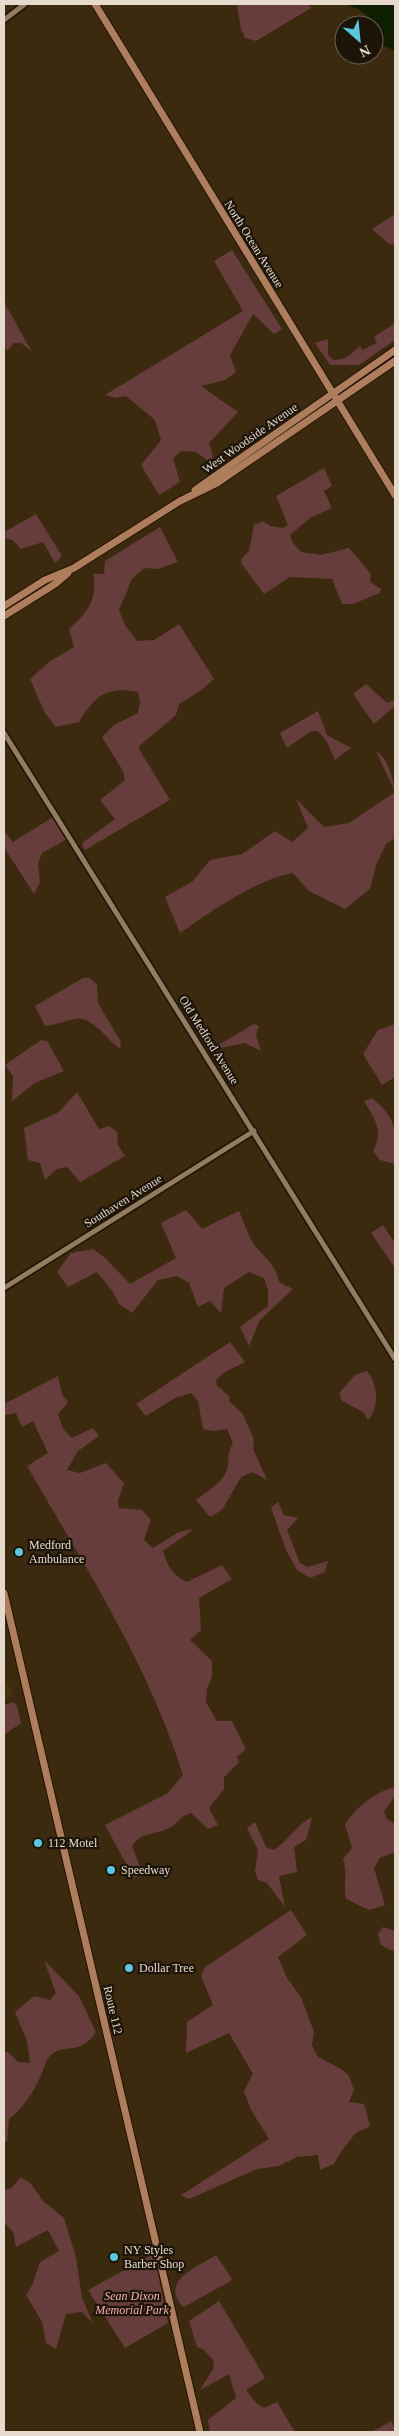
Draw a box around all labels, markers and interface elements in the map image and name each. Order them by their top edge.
north arrow [334,15,384,65]
text: N [357,42,373,60]
street label: North Ocean Avenue [221,198,287,290]
street label: West Woodside Avenue [200,400,300,476]
street label: Old Medford Avenue [176,993,242,1087]
street label: Southaven Avenue [81,1171,165,1231]
place label: Medford Ambulance [29,1538,84,1566]
marker: Medford Ambulance [13,1546,25,1558]
place label: 112 Motel [48,1836,98,1850]
marker: 112 Motel [32,1837,44,1849]
place label: Speedway [121,1863,170,1877]
marker: Speedway [105,1864,117,1876]
place label: Dollar Tree [139,1961,194,1975]
marker: Dollar Tree [123,1962,135,1974]
street label: Route 112 [101,1984,125,2036]
place label: NY Styles Barber Shop [124,2243,184,2271]
marker: NY Styles Barber Shop [108,2251,120,2263]
park label: Sean Dixon Memorial Park [94,2289,169,2317]

